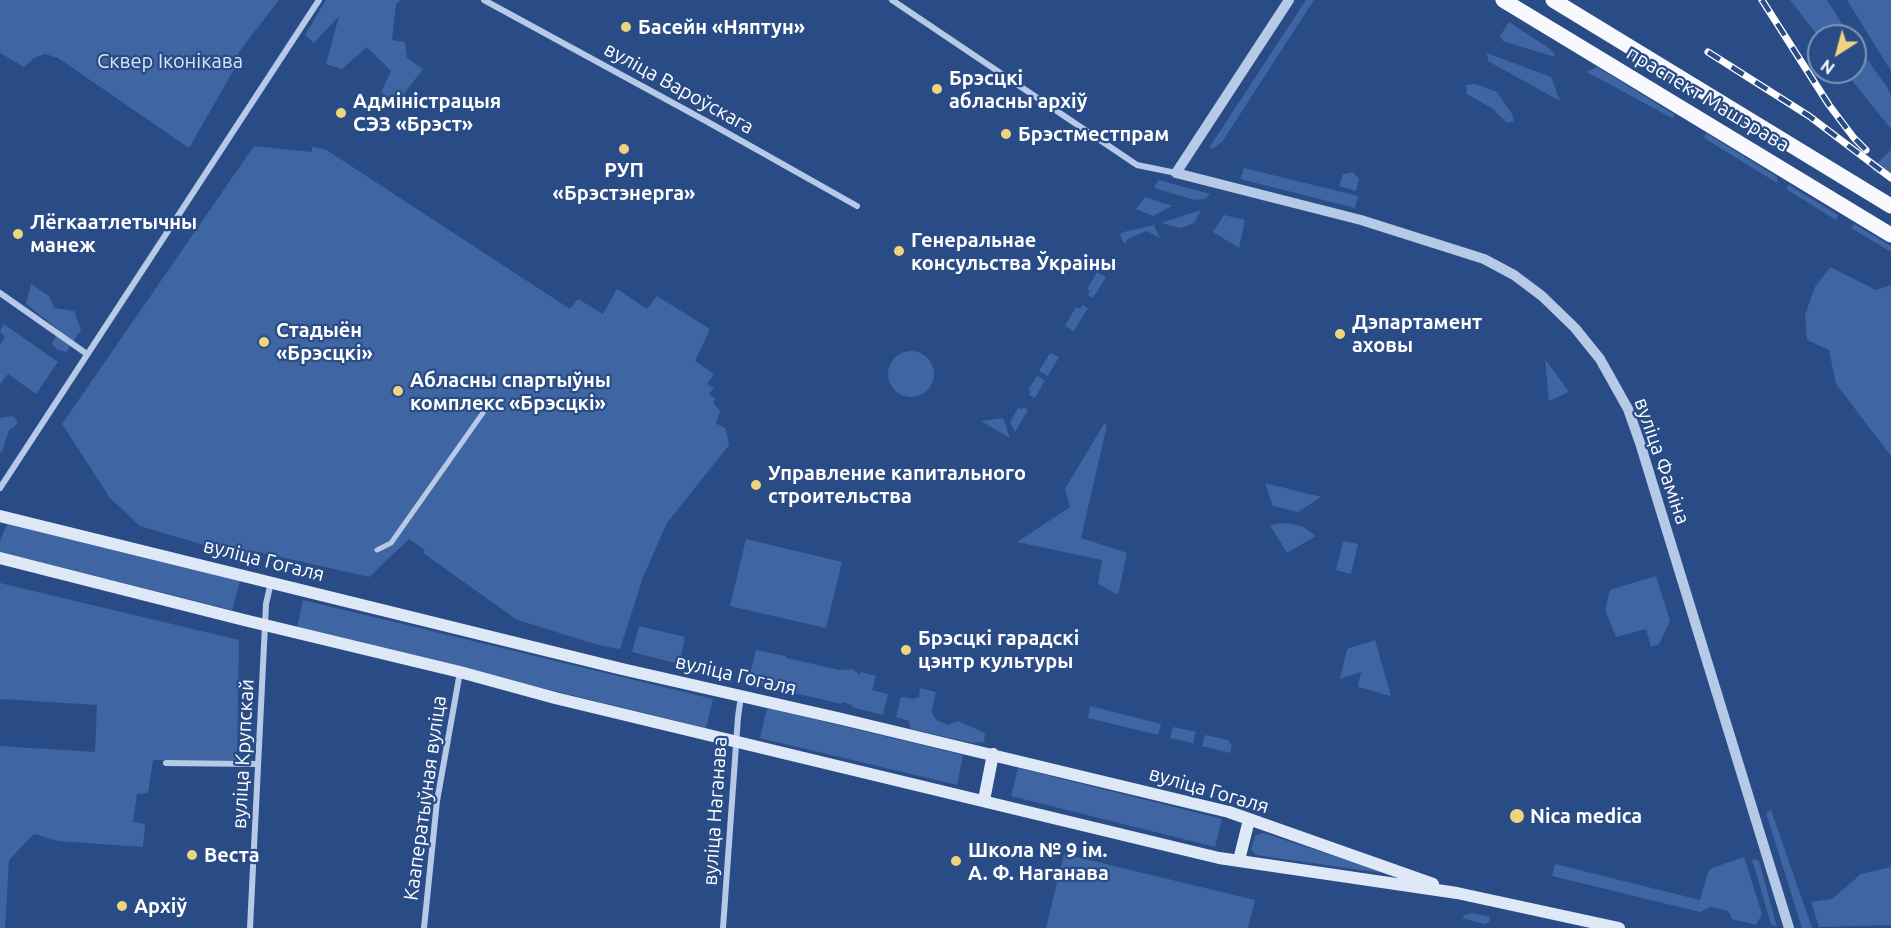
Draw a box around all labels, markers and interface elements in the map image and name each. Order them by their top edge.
place label: Басейн «Няптун» [638,15,805,39]
marker: Басейн «Няптун» [619,20,633,34]
north arrow [1807,24,1867,84]
street label: вуліца Вароўскага [600,37,758,139]
street label: праспект Машэрава [1622,41,1794,157]
park label: Сквер Іконікава [97,49,243,73]
text: N [1817,56,1838,78]
place label: Брэсцкі абласны архіў [949,66,1087,113]
marker: Брэсцкі абласны архіў [930,82,944,96]
place label: Адміністрацыя СЭЗ «Брэст» [353,89,501,136]
marker: Адміністрацыя СЭЗ «Брэст» [334,106,348,120]
place label: Брэстместпрам [1018,122,1169,146]
marker: Брэстместпрам [999,127,1013,141]
marker: РУП «Брэстэнерга» [617,142,631,156]
place label: РУП «Брэстэнерга» [553,158,695,205]
place label: Лёгкаатлетычны манеж [30,210,197,257]
marker: Лёгкаатлетычны манеж [11,227,25,241]
place label: Генеральнае консульства Ўкраіны [911,228,1116,275]
marker: Генеральнае консульства Ўкраіны [892,244,906,258]
place label: Дэпартамент аховы [1352,310,1482,357]
place label: Стадыён «Брэсцкі» [276,318,373,365]
marker: Дэпартамент аховы [1333,327,1347,341]
marker: Стадыён «Брэсцкі» [257,335,271,349]
place label: Абласны спартыўны комплекс «Брэсцкі» [410,368,611,415]
marker: Абласны спартыўны комплекс «Брэсцкі» [391,384,405,398]
street label: вуліца Фаміна [1629,395,1695,527]
place label: Управление капитального строительства [768,461,1026,508]
marker: Управление капитального строительства [749,478,763,492]
street label: вуліца Гогаля [201,533,327,587]
place label: Брэсцкі гарадскі цэнтр культуры [918,626,1079,673]
marker: Брэсцкі гарадскі цэнтр культуры [899,643,913,657]
street label: вуліца Гогаля [673,649,799,701]
street label: вуліца Крупскай [227,678,259,830]
street label: Кааператыўная вуліца [399,694,451,902]
street label: вуліца Наганава [698,736,732,886]
street label: вуліца Гогаля [1146,761,1272,819]
place label: Nica medica [1530,804,1642,828]
marker: Nica medica [1508,807,1526,825]
place label: Школа № 9 ім. А. Ф. Наганава [968,838,1109,885]
place label: Веста [204,843,260,867]
marker: Веста [185,848,199,862]
marker: Школа № 9 ім. А. Ф. Наганава [949,854,963,868]
place label: Архіў [134,894,187,918]
marker: Архіў [115,899,129,913]

